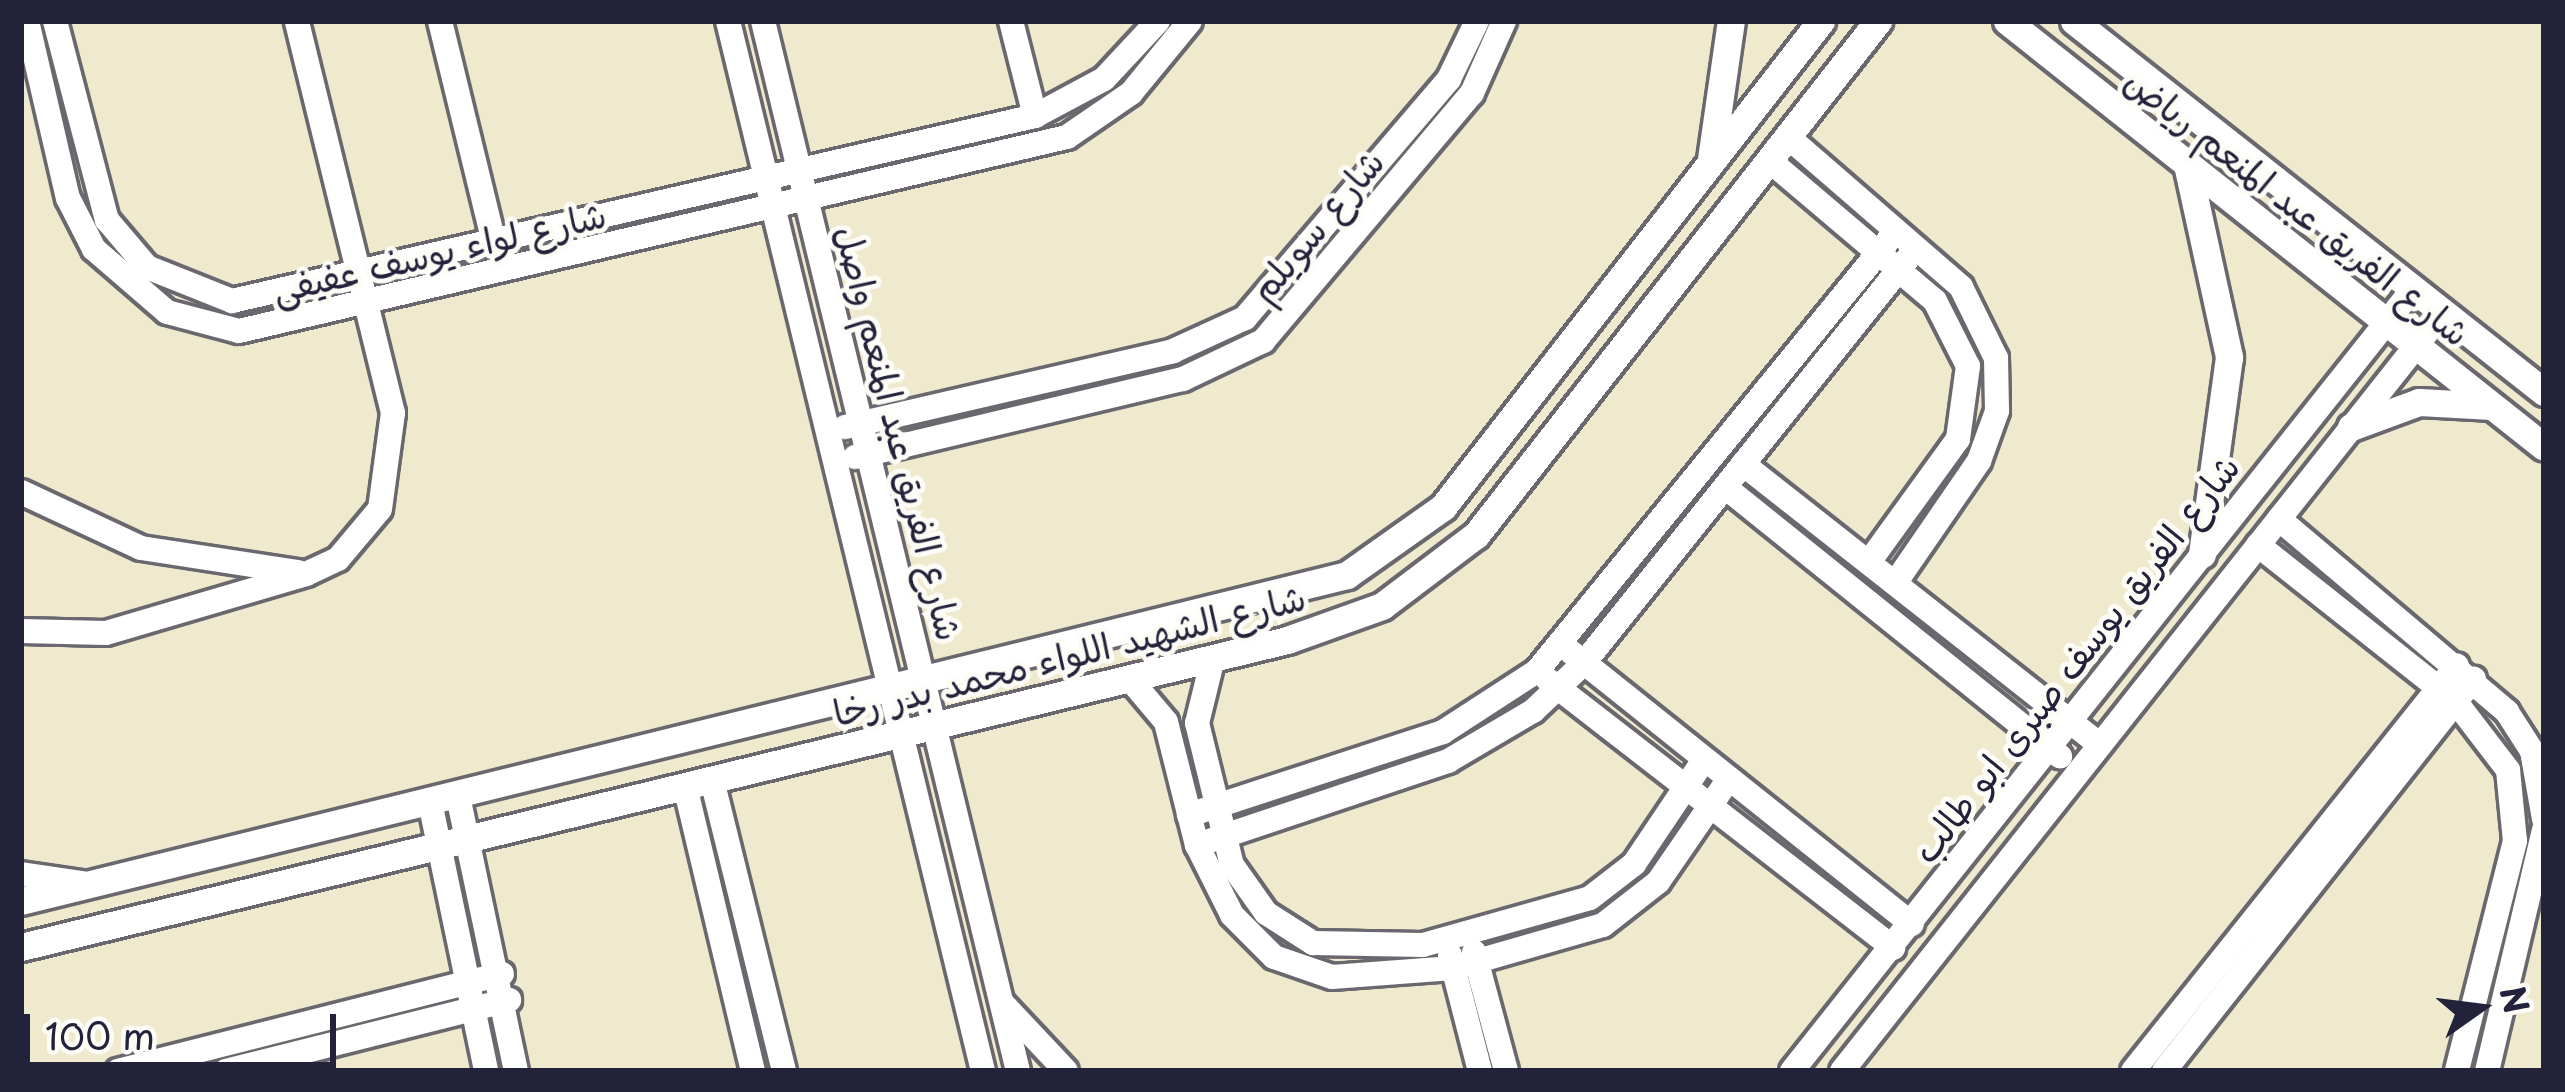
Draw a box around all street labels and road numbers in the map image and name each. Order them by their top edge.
street label: شارع الفريق عبد المنعم رياض [2117,58,2479,354]
street label: شارع سويلم [1240,140,1392,310]
street label: شارع لواء يوسف عفيفى [268,192,610,310]
street label: شارع الفريق عبد المنعم واصل [828,221,972,645]
street label: شارع الفريق يوسف صبرى ابو طالب [1902,445,2248,871]
street label: شارع الشهيد اللواء محمد بدر رخا [828,574,1310,734]

